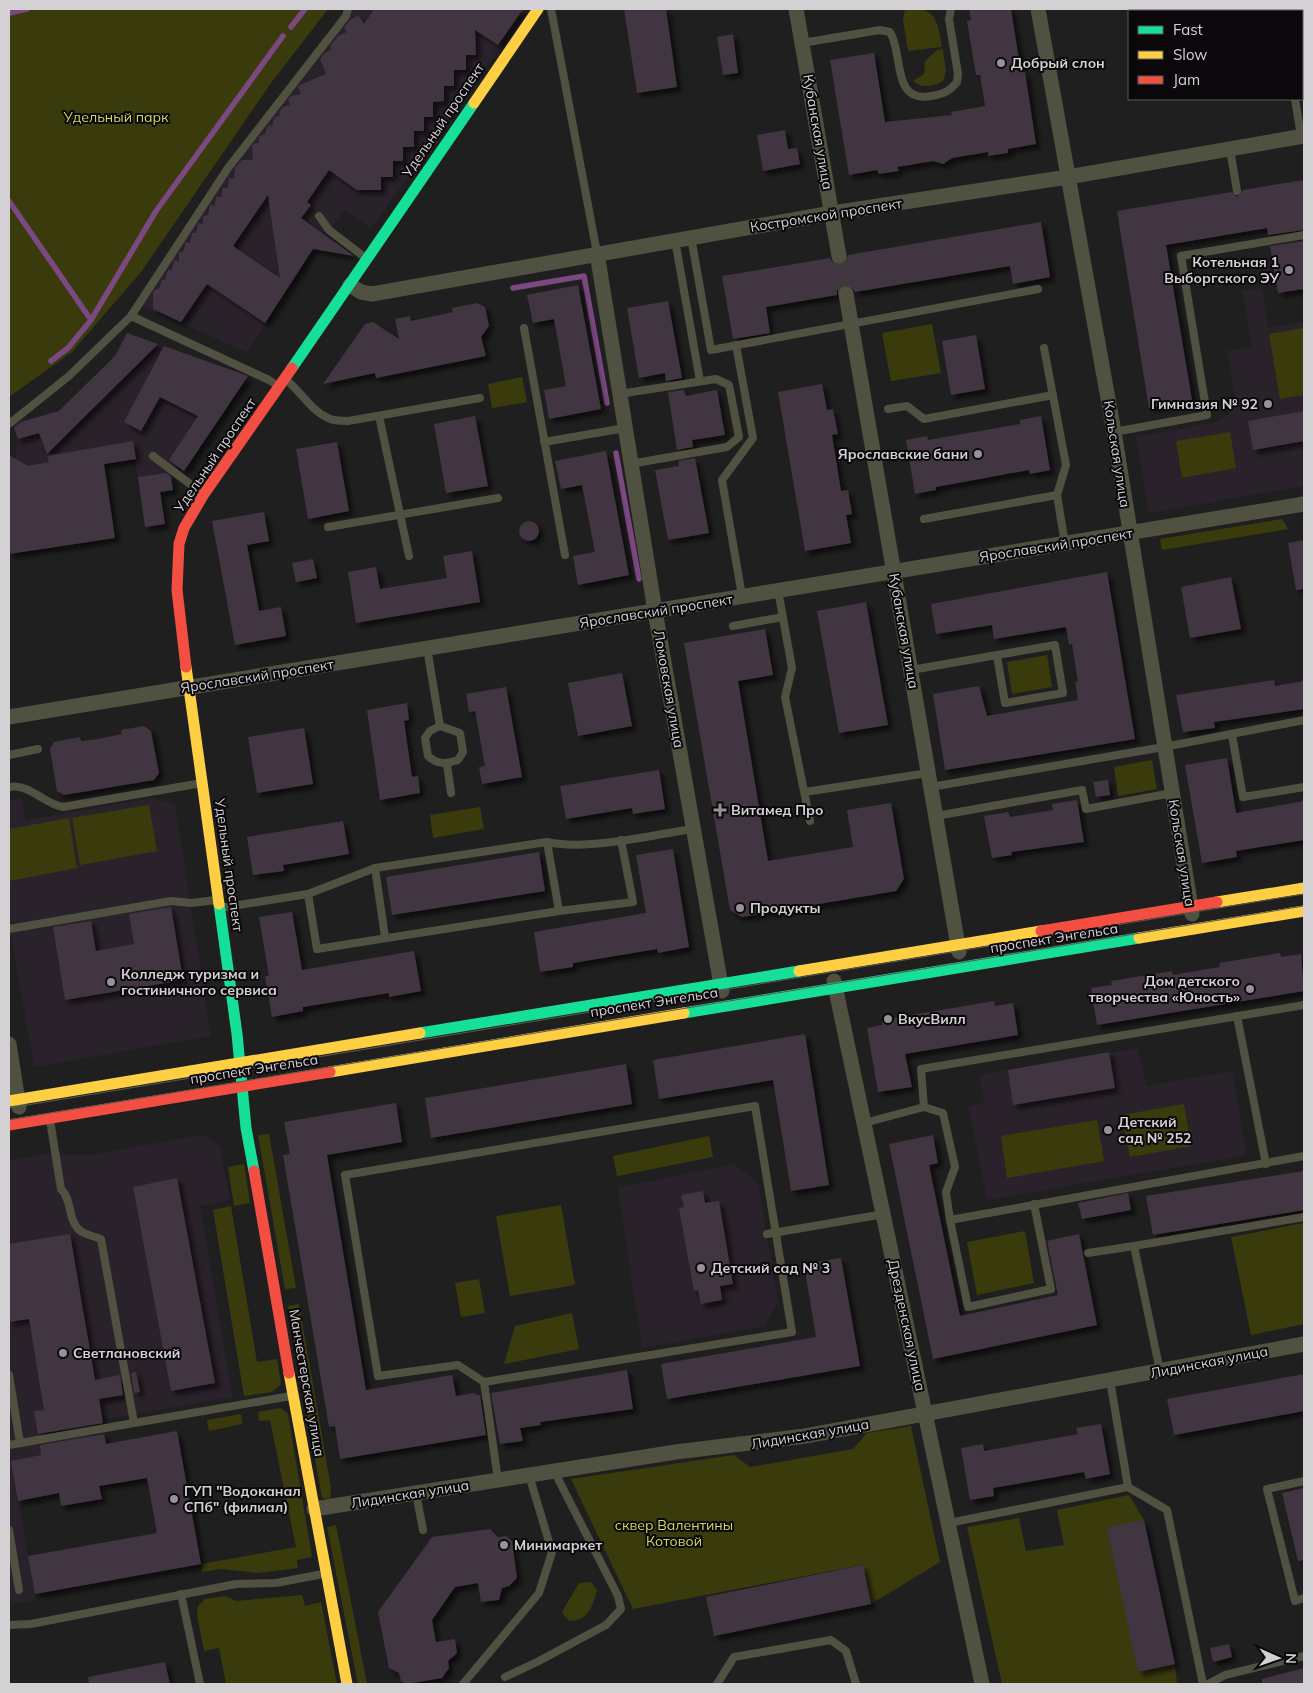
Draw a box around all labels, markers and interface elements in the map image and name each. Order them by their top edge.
legend [1128,10,1303,100]
text: Fast [1173,20,1203,39]
text: Slow [1173,45,1207,64]
place label: Добрый слон [1011,54,1105,72]
marker: Добрый слон [995,57,1007,69]
street label: Удельный проспект [397,59,488,182]
text: Jam [1173,70,1200,89]
street label: Кубанская улица [799,73,837,191]
park label: Удельный парк [62,108,169,126]
street label: Костромской проспект [749,194,904,236]
place label: Котельная 1 Выборгского ЭУ [1164,253,1279,287]
marker: Котельная 1 Выборгского ЭУ [1283,264,1295,276]
street label: Удельный проспект [169,394,260,517]
place label: Гимназия № 92 [1151,395,1258,413]
marker: Гимназия № 92 [1262,398,1274,410]
street label: Кольская улица [1100,399,1134,509]
place label: Ярославские бани [838,445,968,463]
marker: Ярославские бани [972,448,984,460]
street label: Ярославский проспект [978,524,1135,566]
street label: Кубанская улица [885,572,923,690]
street label: Ярославский проспект [578,590,735,632]
street label: Ломовская улица [650,629,688,749]
street label: Ярославский проспект [179,655,336,697]
street label: Удельный проспект [211,796,247,933]
street label: Кольская улица [1165,798,1199,908]
place label: Витамед Про [731,801,823,819]
marker: Витамед Про [713,803,727,817]
place label: Продукты [750,899,821,917]
marker: Продукты [734,902,746,914]
street label: проспект Энгельса [989,919,1119,957]
place label: Колледж туризма и гостиничного сервиса [121,965,277,999]
place label: Дом детского творчества «Юность» [1089,972,1240,1006]
marker: Колледж туризма и гостиничного сервиса [105,976,117,988]
street label: проспект Энгельса [589,983,719,1021]
marker: Дом детского творчества «Юность» [1244,983,1256,995]
place label: ВкусВилл [898,1010,966,1028]
marker: ВкусВилл [882,1013,894,1025]
street label: проспект Энгельса [189,1050,319,1088]
place label: Детский сад № 252 [1118,1113,1192,1147]
marker: Детский сад № 252 [1102,1124,1114,1136]
street label: Дрезденская улица [884,1257,930,1393]
place label: Детский сад № 3 [711,1259,830,1277]
marker: Детский сад № 3 [695,1262,707,1274]
street label: Манчестерская улица [285,1308,329,1458]
street label: Лидинская улица [1149,1342,1269,1382]
place label: Светлановский [73,1344,180,1362]
marker: Светлановский [57,1347,69,1359]
street label: Лидинская улица [750,1415,870,1453]
street label: Лидинская улица [350,1476,470,1512]
place label: ГУП "Водоканал СПб" (филиал) [184,1482,301,1516]
marker: ГУП "Водоканал СПб" (филиал) [168,1493,180,1505]
park label: сквер Валентины Котовой [615,1516,733,1550]
place label: Минимаркет [514,1536,602,1554]
marker: Минимаркет [498,1539,510,1551]
north arrow [1253,1633,1303,1683]
text: N [1282,1653,1300,1664]

